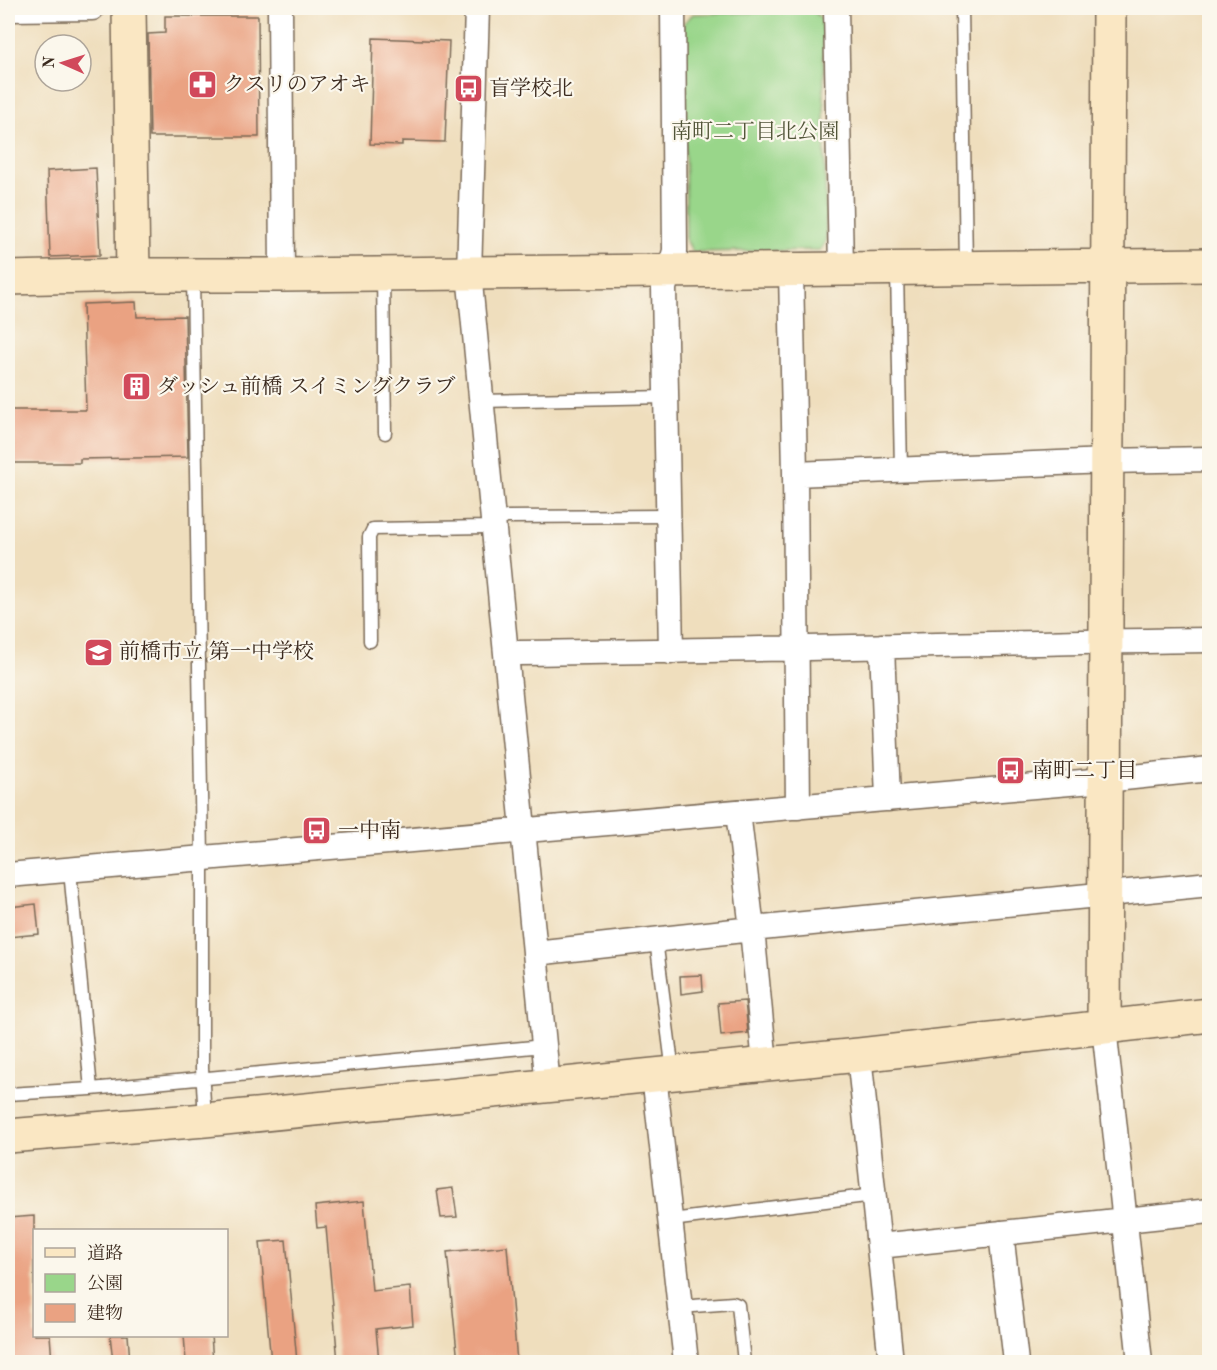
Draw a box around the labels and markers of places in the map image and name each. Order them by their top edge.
pharmacy icon: クスリのアオキ [187,69,219,101]
bus stop icon: 盲学校北 [452,73,484,105]
place label: クスリのアオキ [224,74,371,96]
place label: 盲学校北 [489,77,573,100]
building icon: ダッシュ前橋 スイミングクラブ [120,371,152,403]
place label: ダッシュ前橋 スイミングクラブ [157,375,456,398]
school or university icon: 前橋市立 第一中学校 [82,636,114,668]
place label: 前橋市立 第一中学校 [119,640,314,663]
bus stop icon: 南町二丁目 [995,755,1027,787]
place label: 南町二丁目 [1032,759,1137,782]
bus stop icon: 一中南 [301,815,333,847]
place label: 一中南 [338,819,401,842]

